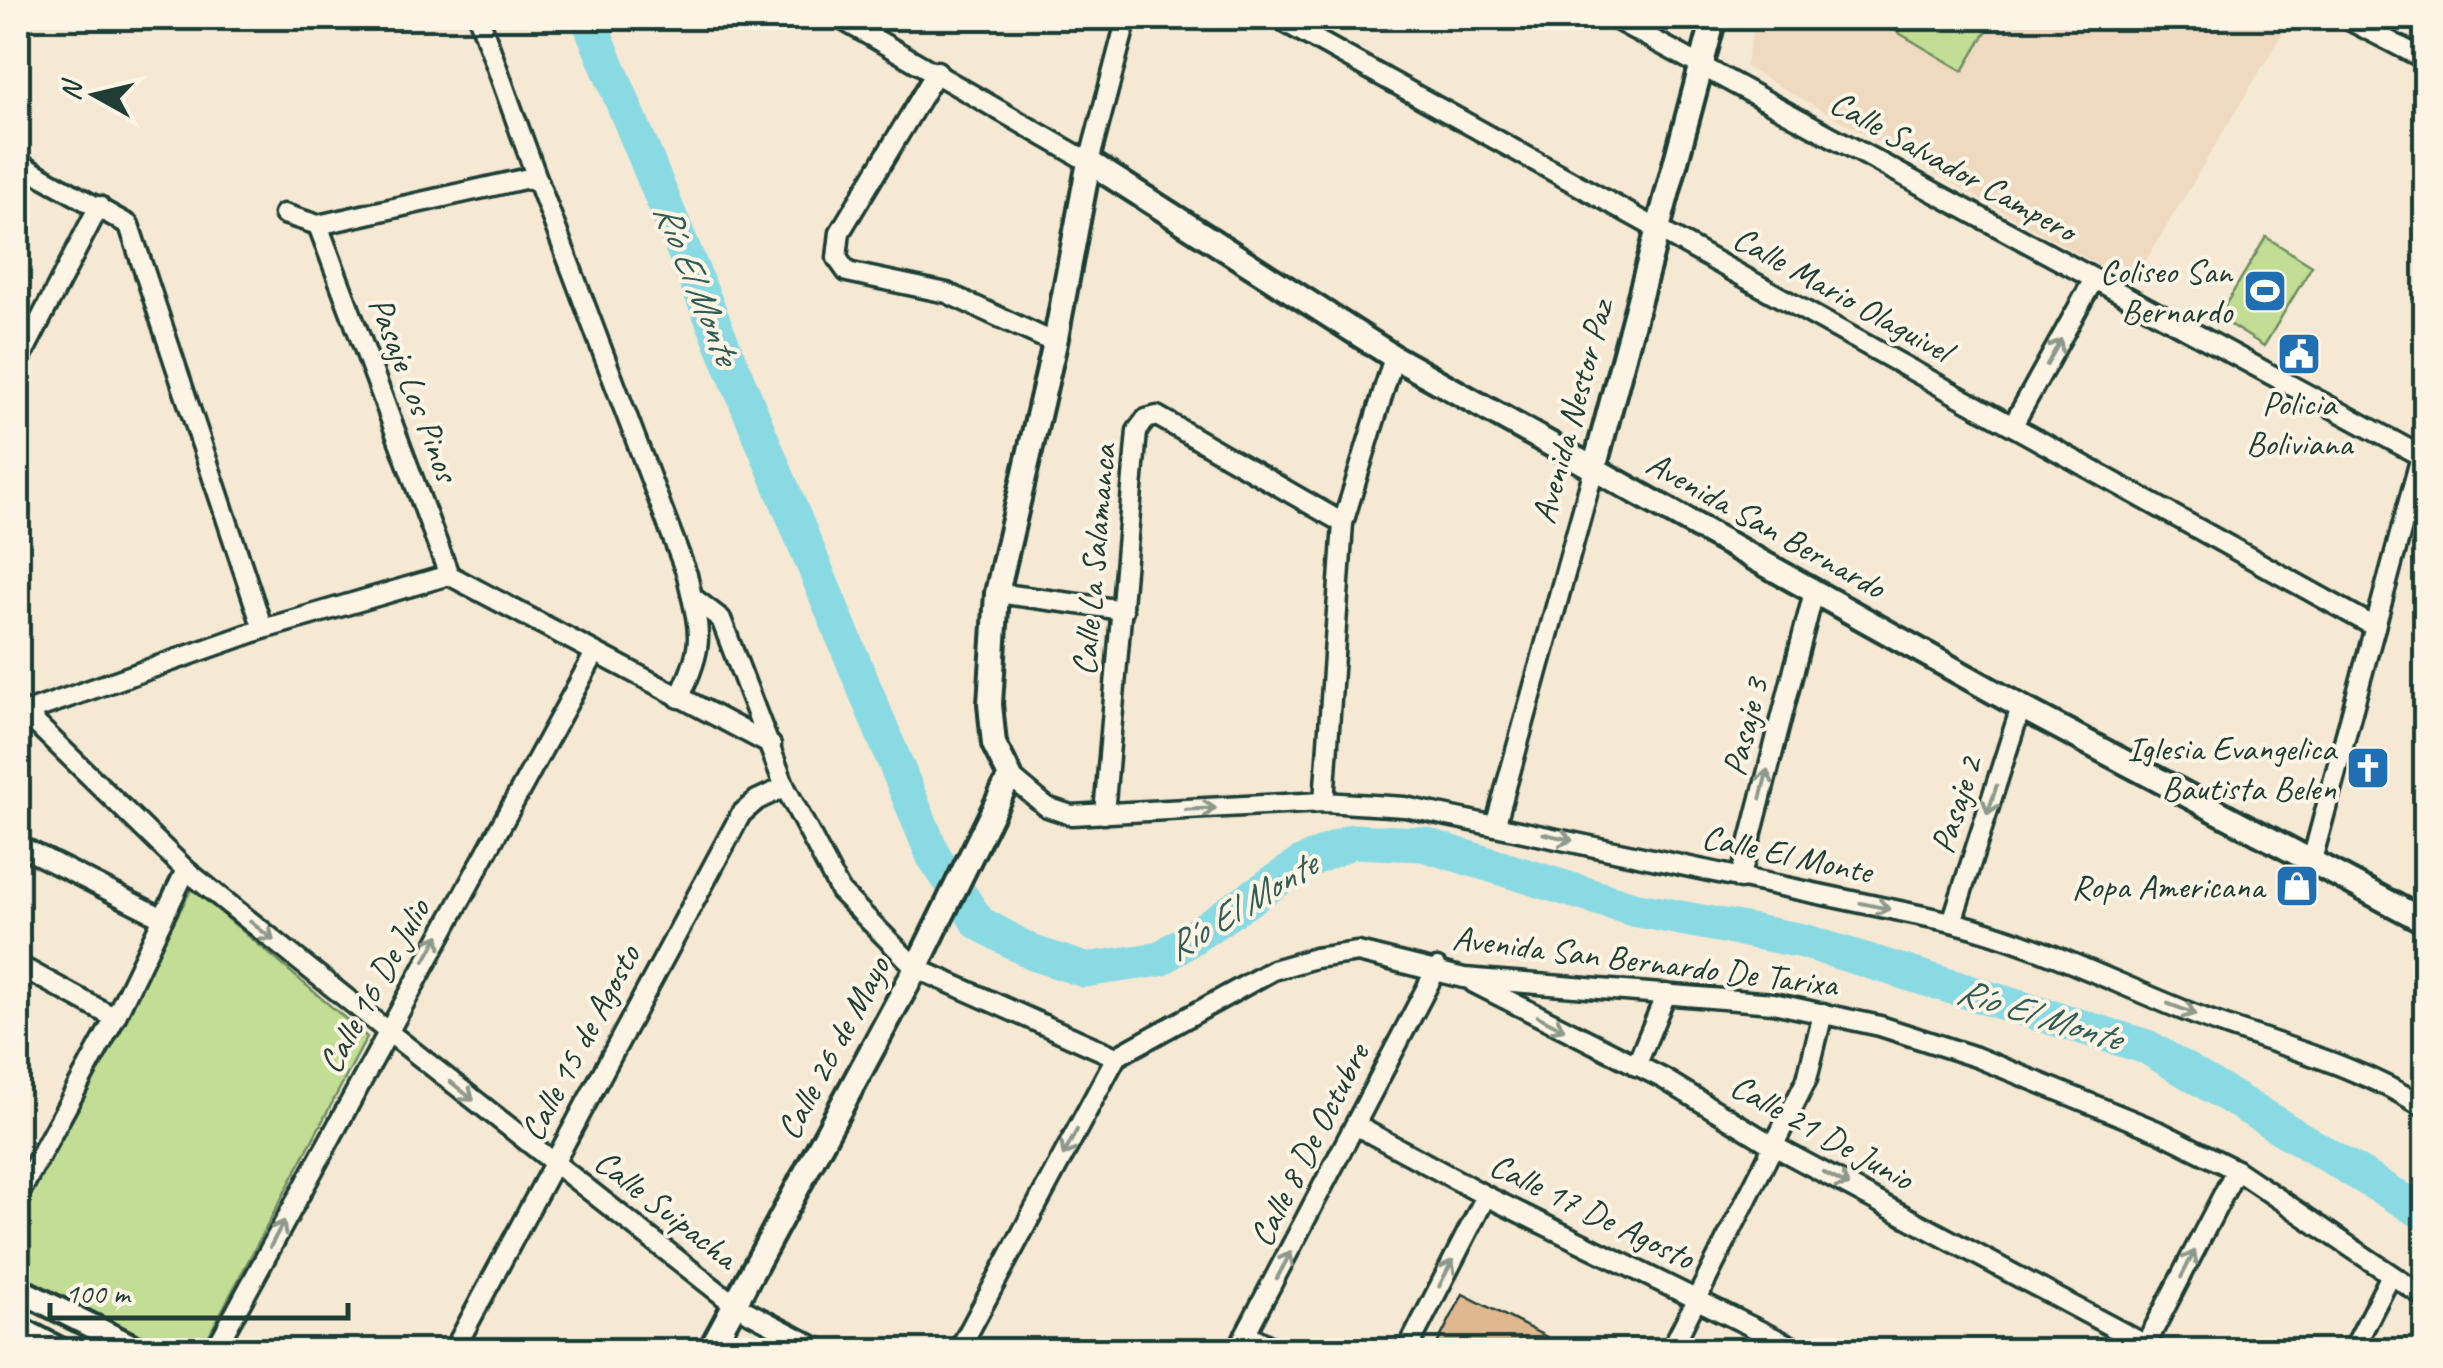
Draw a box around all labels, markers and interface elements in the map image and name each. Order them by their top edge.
north arrow [45,45,145,145]
text: N [52,76,90,103]
street label: Calle Salvador Campero [1822,80,2087,254]
water label: Río El Monte [644,196,752,375]
street label: Calle Mario Olaguivel [1725,216,1964,375]
place label: Coliseo San Bernardo [2100,249,2234,334]
sports icon: Coliseo San Bernardo [2242,268,2288,314]
street label: Pasaje Los Pinos [358,290,471,490]
street label: Avenida Nestor Paz [1521,292,1624,528]
public building icon: Policia Boliviana [2276,331,2322,377]
one-way arrow [2044,338,2064,367]
place label: Policia Boliviana [2246,381,2354,466]
street label: Calle La Salamanca [1061,440,1127,678]
street label: Avenida San Bernardo [1639,441,1895,610]
street label: Pasaje 3 [1711,671,1779,780]
place label: Iglesia Evangelica Bautista Belen [2127,726,2339,811]
church icon: Iglesia Evangelica Bautista Belen [2345,745,2391,791]
street label: Pasaje 2 [1919,748,1994,859]
one-way arrow [1756,769,1774,801]
one-way arrow [1981,784,1999,815]
one-way arrow [1185,799,1217,818]
street label: Calle El Monte [1698,814,1879,895]
one-way arrow [1541,829,1573,848]
water label: Río El Monte [1157,838,1330,971]
shop icon: Ropa Americana [2274,863,2320,909]
place label: Ropa Americana [2071,864,2267,909]
street label: Calle 16 De Julio [308,890,441,1081]
one-way arrow [1859,898,1891,917]
street label: Avenida San Bernardo De Tarixa [1450,915,1842,1007]
one-way arrow [249,920,275,942]
one-way arrow [422,933,442,963]
street label: Calle 15 de Agosto [510,936,651,1149]
street label: Calle 26 de Mayo [766,947,901,1147]
water label: Río El Monte [1951,967,2132,1063]
one-way arrow [2166,1001,2197,1019]
one-way arrow [1536,1014,1565,1033]
street label: Calle 8 De Octubre [1239,1034,1381,1254]
street label: Calle 21 De Junio [1723,1063,1923,1201]
one-way arrow [449,1079,475,1101]
one-way arrow [1060,1128,1079,1158]
street label: Calle Suipacha [585,1139,749,1281]
street label: Calle 17 De Agosto [1482,1142,1703,1281]
one-way arrow [1820,1170,1850,1189]
one-way arrow [268,1219,288,1249]
one-way arrow [2179,1249,2198,1279]
one-way arrow [1275,1250,1294,1280]
scale bar [50,1258,348,1320]
one-way arrow [1438,1259,1457,1289]
text: 100 m [65,1274,132,1312]

